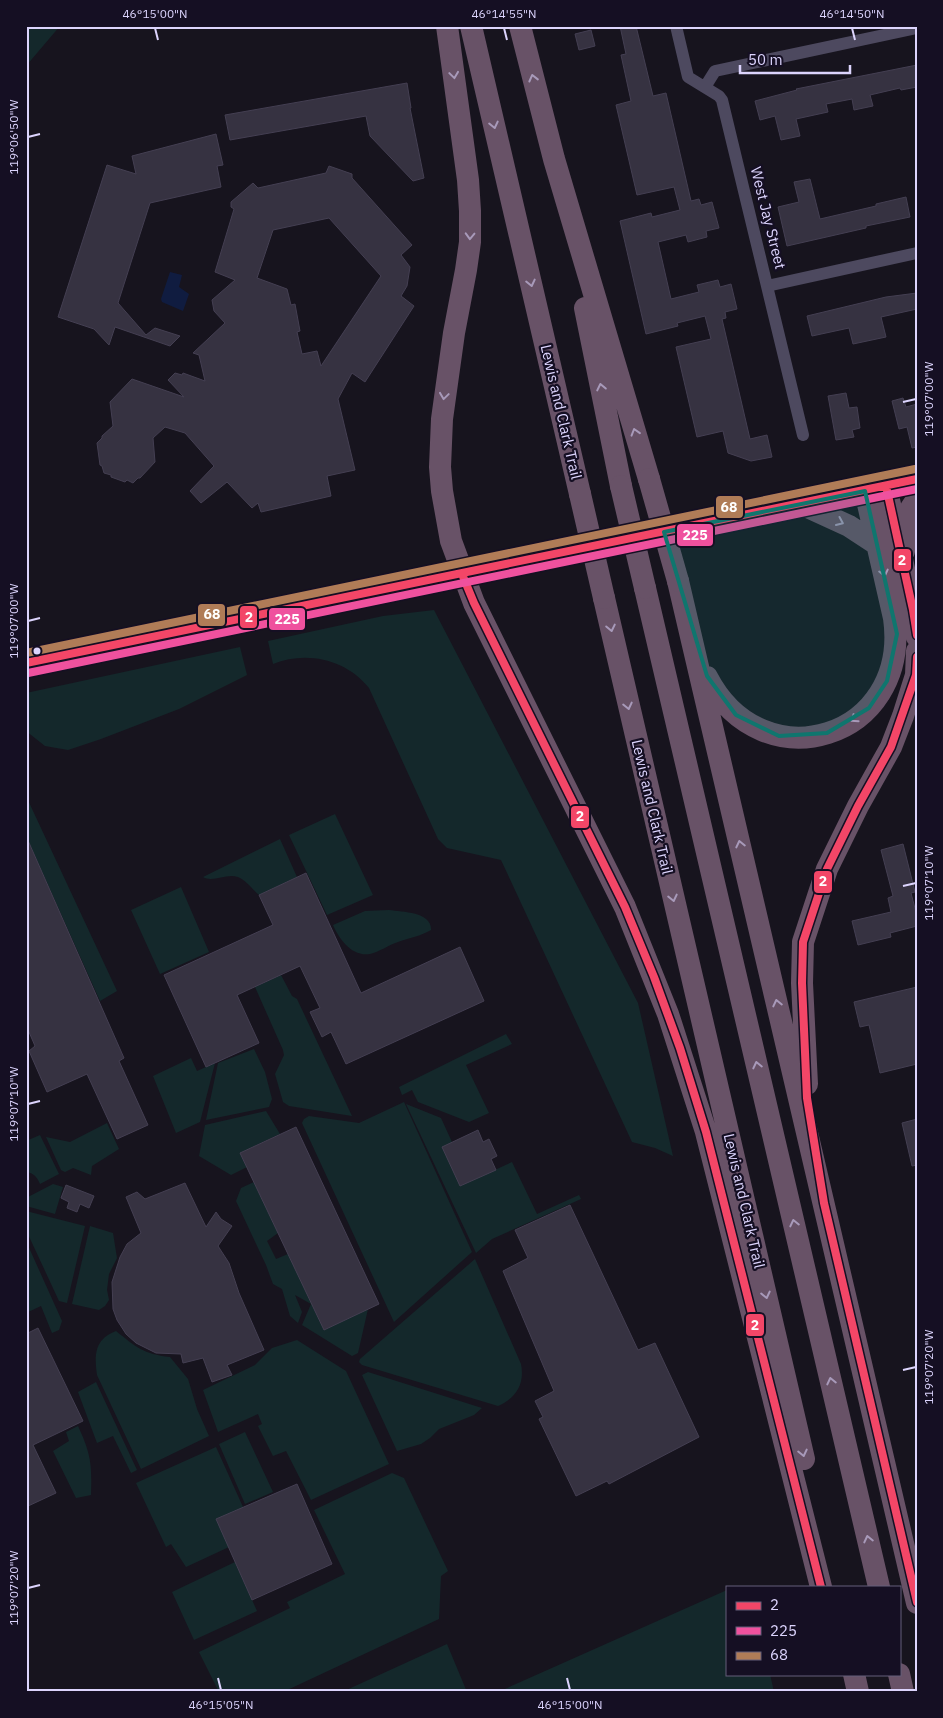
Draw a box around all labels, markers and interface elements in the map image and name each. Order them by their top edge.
text: 46°15'00"N [122,6,188,21]
text: 46°14'55"N [471,6,537,21]
text: 46°14'50"N [819,6,885,21]
scale bar [740,42,850,74]
text: 50 m [748,50,783,69]
one-way arrow [448,70,458,79]
one-way arrow [528,73,539,82]
text: 119°06'50"W [6,99,21,174]
one-way arrow [488,120,499,129]
street label: West Jay Street [747,165,790,271]
one-way arrow [464,232,475,240]
one-way arrow [525,279,536,288]
street label: Lewis and Clark Trail [537,343,586,481]
text: 119°07'00"W [921,361,936,436]
one-way arrow [596,382,607,391]
one-way arrow [440,392,450,401]
one-way arrow [631,429,641,437]
line badge: 68 [715,495,744,519]
text: 68 [721,498,737,516]
one-way arrow [835,516,844,527]
line badge: 225 [676,523,714,547]
text: 225 [682,526,708,544]
line badge: 2 [893,548,912,572]
text: 2 [898,551,906,569]
one-way arrow [878,568,889,577]
text: 119°07'00"W [6,583,21,658]
line badge: 68 [197,603,226,627]
text: 68 [204,605,220,623]
line badge: 2 [239,605,258,629]
line badge: 225 [268,607,306,631]
text: 2 [245,608,253,626]
text: 225 [274,610,300,628]
one-way arrow [605,623,616,632]
unlabelled marker [32,646,42,656]
one-way arrow [622,701,633,710]
one-way arrow [850,713,860,722]
street label: Lewis and Clark Trail [628,738,677,876]
line badge: 2 [570,805,590,829]
text: 2 [576,807,584,825]
one-way arrow [735,840,746,849]
text: 119°07'10"W [921,845,936,920]
line badge: 2 [813,870,833,894]
text: 2 [819,872,827,890]
one-way arrow [667,893,678,902]
one-way arrow [772,998,783,1007]
one-way arrow [752,1060,763,1069]
text: 119°07'10"W [6,1066,21,1141]
street label: Lewis and Clark Trail [720,1132,769,1270]
one-way arrow [789,1218,800,1227]
one-way arrow [760,1290,771,1299]
line badge: 2 [745,1313,765,1337]
text: 2 [751,1316,759,1334]
text: 119°07'20"W [921,1329,936,1404]
one-way arrow [826,1377,837,1386]
one-way arrow [797,1449,808,1458]
one-way arrow [863,1535,874,1544]
text: 119°07'20"W [6,1550,21,1625]
legend [726,1586,900,1676]
text: 2 [770,1595,779,1614]
text: 225 [770,1621,797,1640]
text: 68 [770,1645,788,1664]
text: 46°15'05"N [188,1697,254,1712]
text: 46°15'00"N [537,1697,603,1712]

